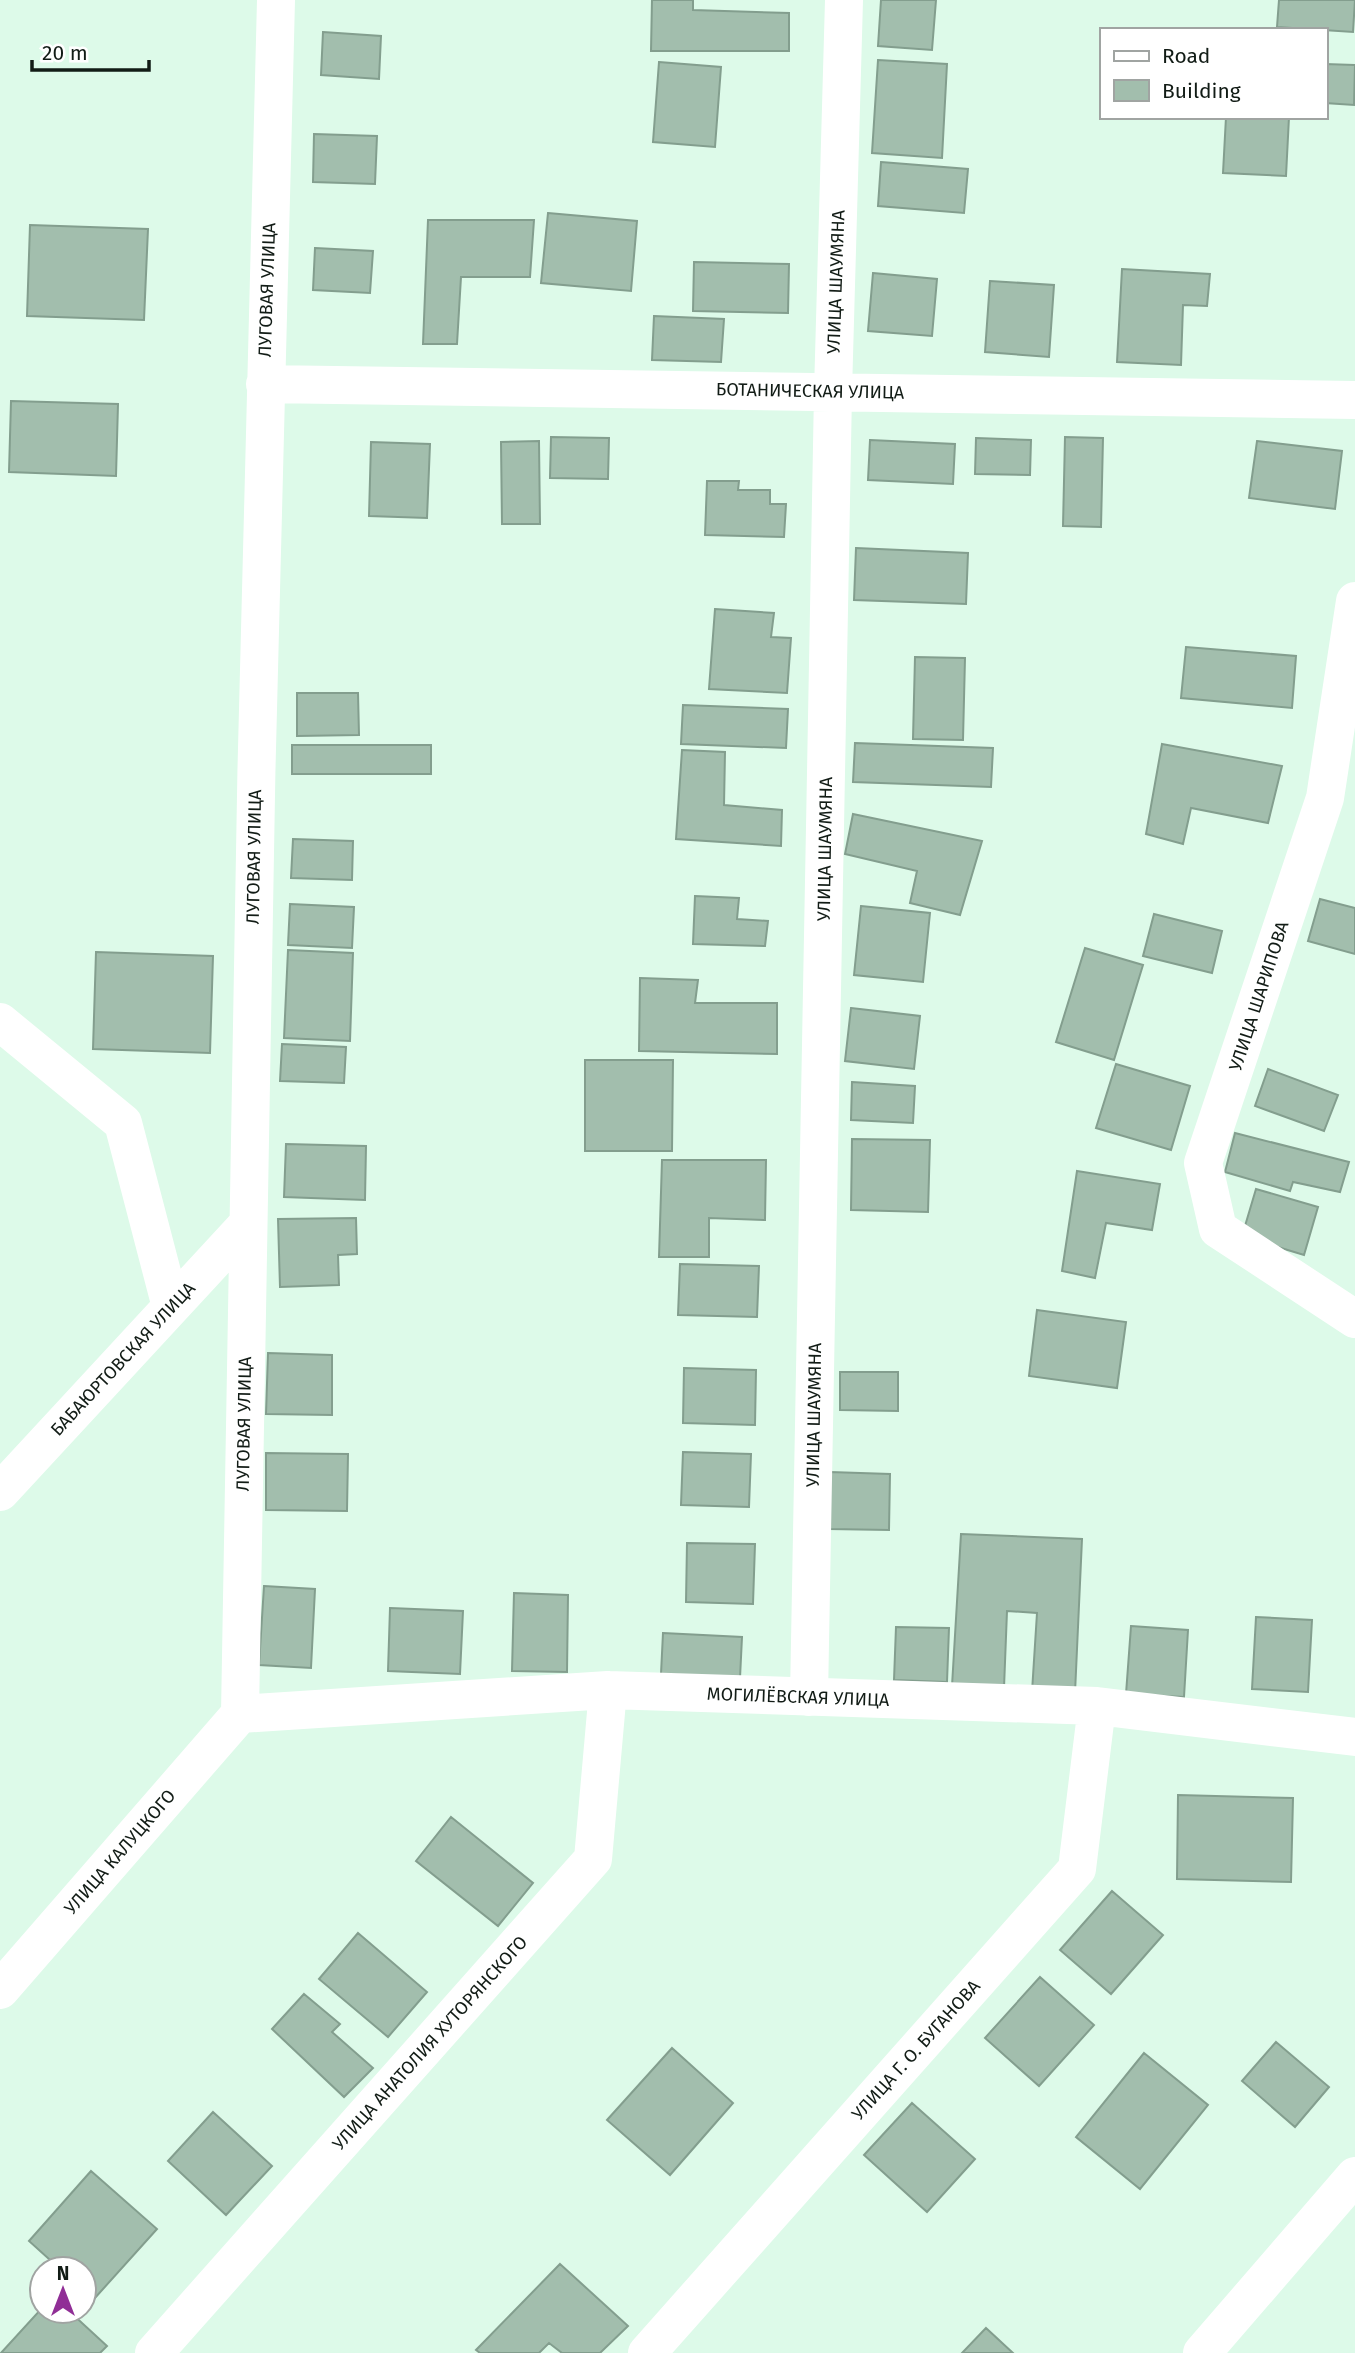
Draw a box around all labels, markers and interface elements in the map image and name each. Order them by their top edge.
scale bar [32,28,149,72]
legend [1100,28,1327,119]
text: 20 m [42,40,88,66]
text: Road [1162,43,1210,69]
text: Building [1162,78,1241,104]
street label: УЛИЦА ШАУМЯНА [822,209,850,354]
street label: ЛУГОВАЯ УЛИЦА [254,222,280,358]
street label: БОТАНИЧЕСКАЯ УЛИЦА [716,378,905,404]
street label: УЛИЦА ШАУМЯНА [813,776,837,921]
street label: ЛУГОВАЯ УЛИЦА [242,789,266,925]
street label: УЛИЦА ШАРИПОВА [1224,918,1294,1074]
street label: БАБАЮРТОВСКАЯ УЛИЦА [46,1277,200,1440]
street label: УЛИЦА ШАУМЯНА [802,1342,826,1487]
street label: ЛУГОВАЯ УЛИЦА [232,1356,256,1492]
street label: МОГИЛЁВСКАЯ УЛИЦА [706,1683,890,1711]
street label: УЛИЦА КАЛУЦКОГО [60,1785,180,1919]
street label: УЛИЦА АНАТОЛИЯ ХУТОРЯНСКОГО [328,1931,532,2155]
street label: УЛИЦА Г. О. БУГАНОВА [847,1975,985,2125]
north arrow [28,2255,98,2325]
text: N [57,2262,69,2285]

